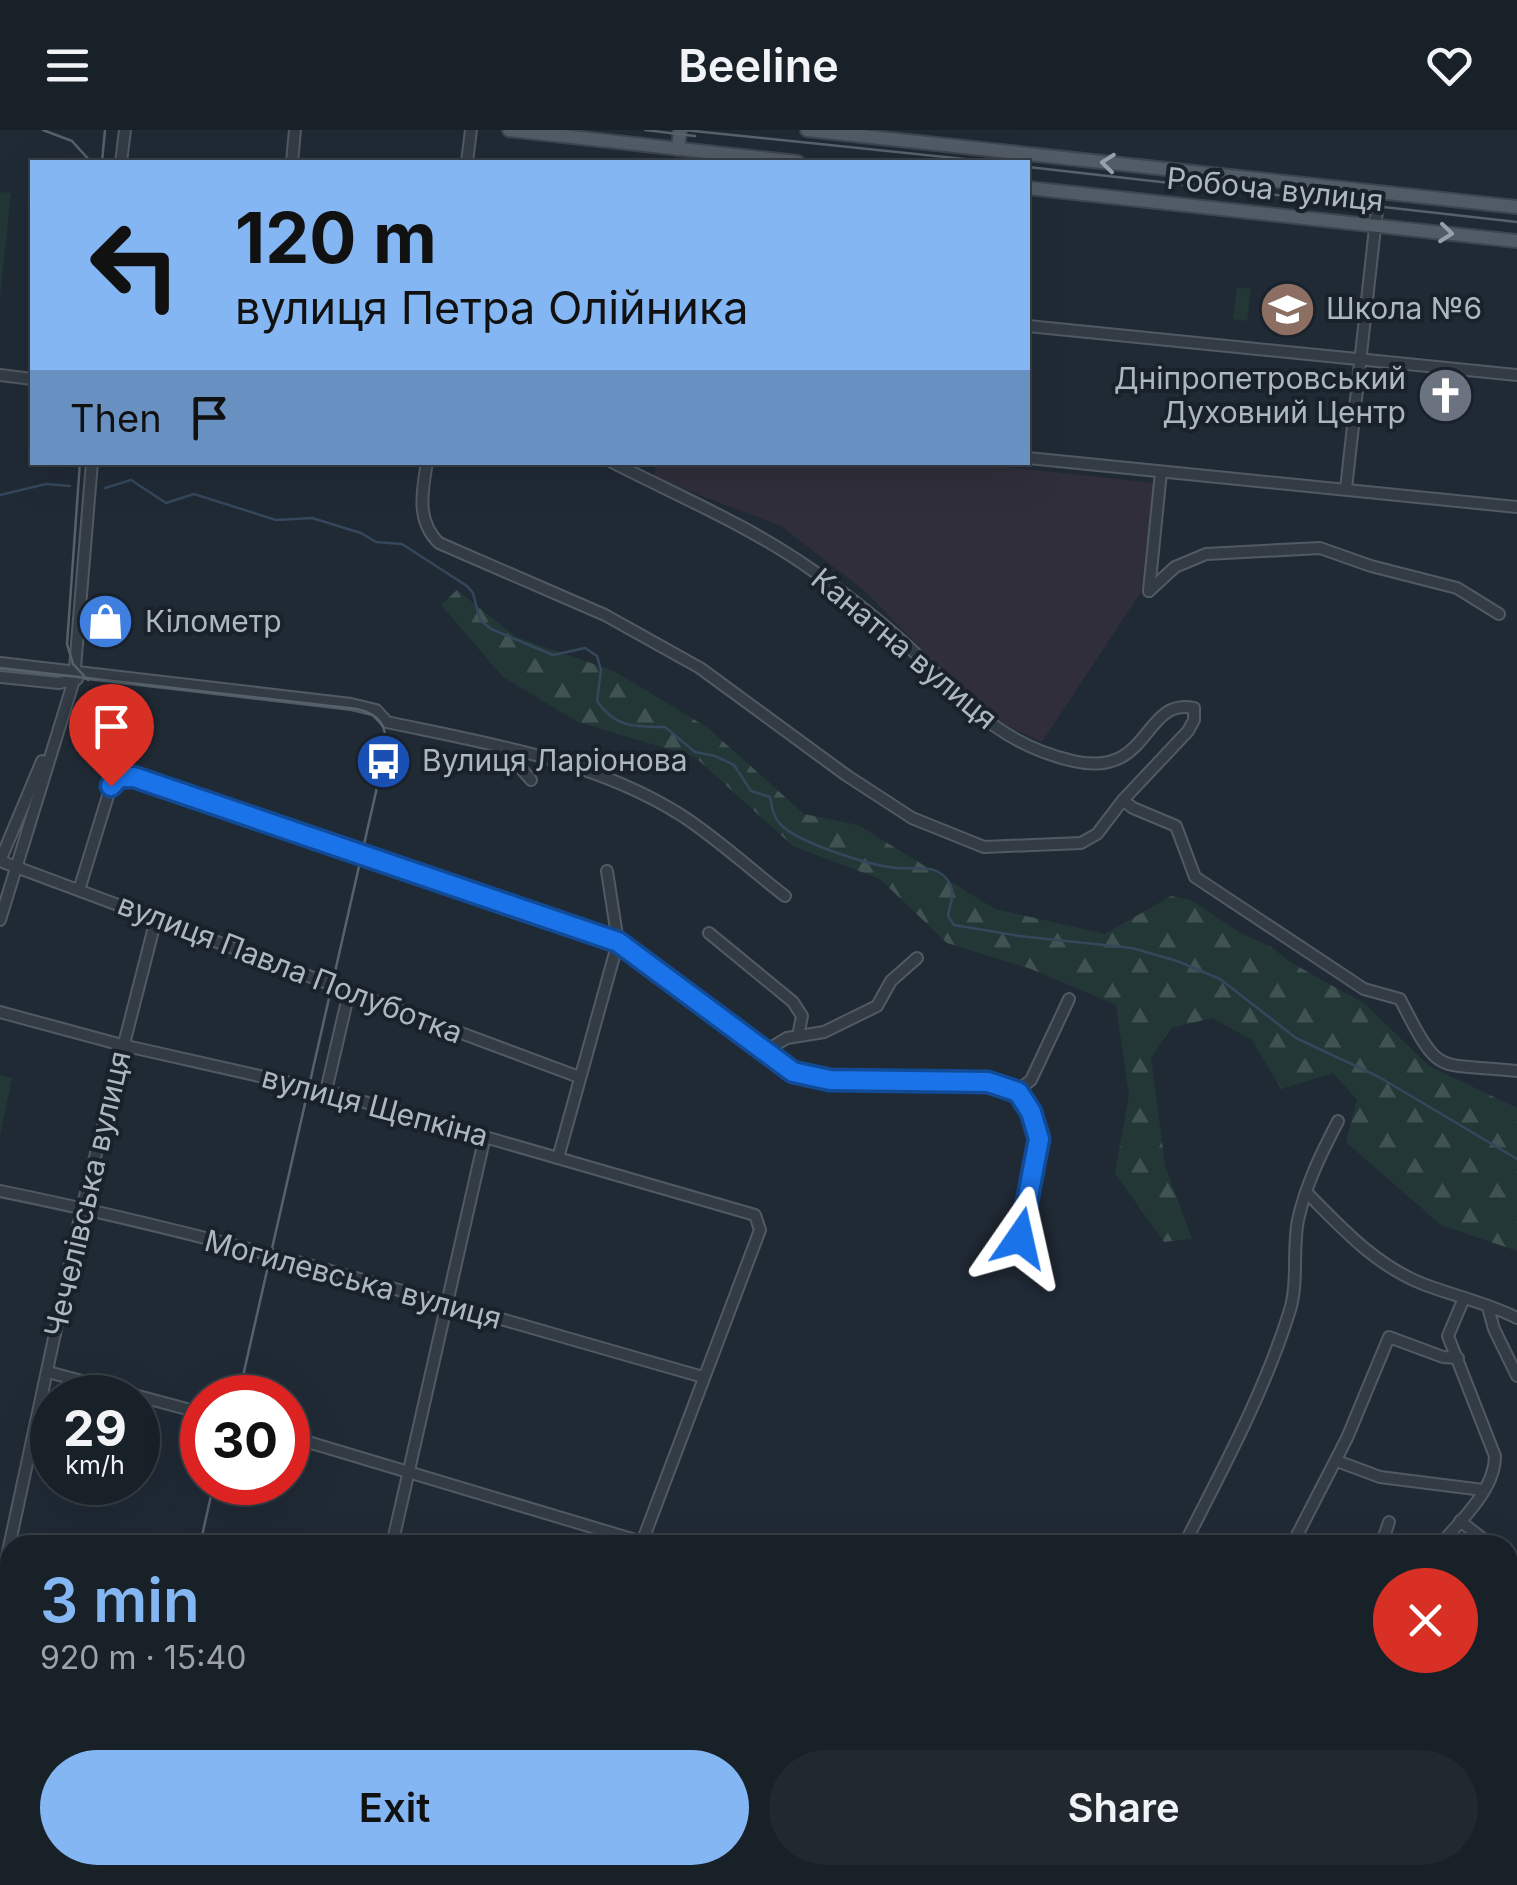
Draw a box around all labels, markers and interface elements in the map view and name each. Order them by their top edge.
icon: menu [40,38,95,93]
text: Beeline [678,38,839,93]
icon: heart [1422,38,1477,93]
one-way arrow [1100,153,1116,174]
street label: Робоча вулиця [1165,160,1385,218]
text: 120 m [235,195,437,280]
icon: left [70,200,200,330]
one-way arrow [1438,222,1454,243]
school or university icon: Школа №6 [1257,279,1317,339]
text: вулиця Петра Олійника [235,280,749,335]
place label: Школа №6 [1326,290,1482,326]
place label: Дніпропетровський Духовний Центр [1114,360,1406,430]
church icon: Дніпропетровський Духовний Центр [1415,366,1475,426]
icon: arrive [182,390,237,445]
text: Then [70,395,162,441]
street label: Канатна вулиця [805,560,1005,736]
shop icon: Кілометр [76,592,136,652]
place label: Кілометр [145,603,282,639]
pin [69,684,154,787]
icon: arrive [84,699,139,754]
bus stop icon: Вулиця Ларіонова [353,731,413,791]
place label: Вулиця Ларіонова [422,742,688,778]
street label: вулиця Павла Полуботка [113,886,468,1051]
street label: Чечелівська вулиця [37,1047,137,1340]
street label: вулиця Щепкіна [258,1059,492,1154]
position arrow [968,1186,1072,1290]
street label: Могилевська вулиця [201,1222,505,1336]
speed limit sign: 30 [180,1375,310,1505]
text: 29 [63,1398,127,1458]
text: km/h [65,1450,125,1480]
text: 3 min [40,1564,200,1636]
button: close [1373,1568,1478,1673]
text: 920 m · 15:40 [40,1638,246,1677]
button: Exit [40,1750,749,1865]
button: Share [769,1750,1478,1865]

